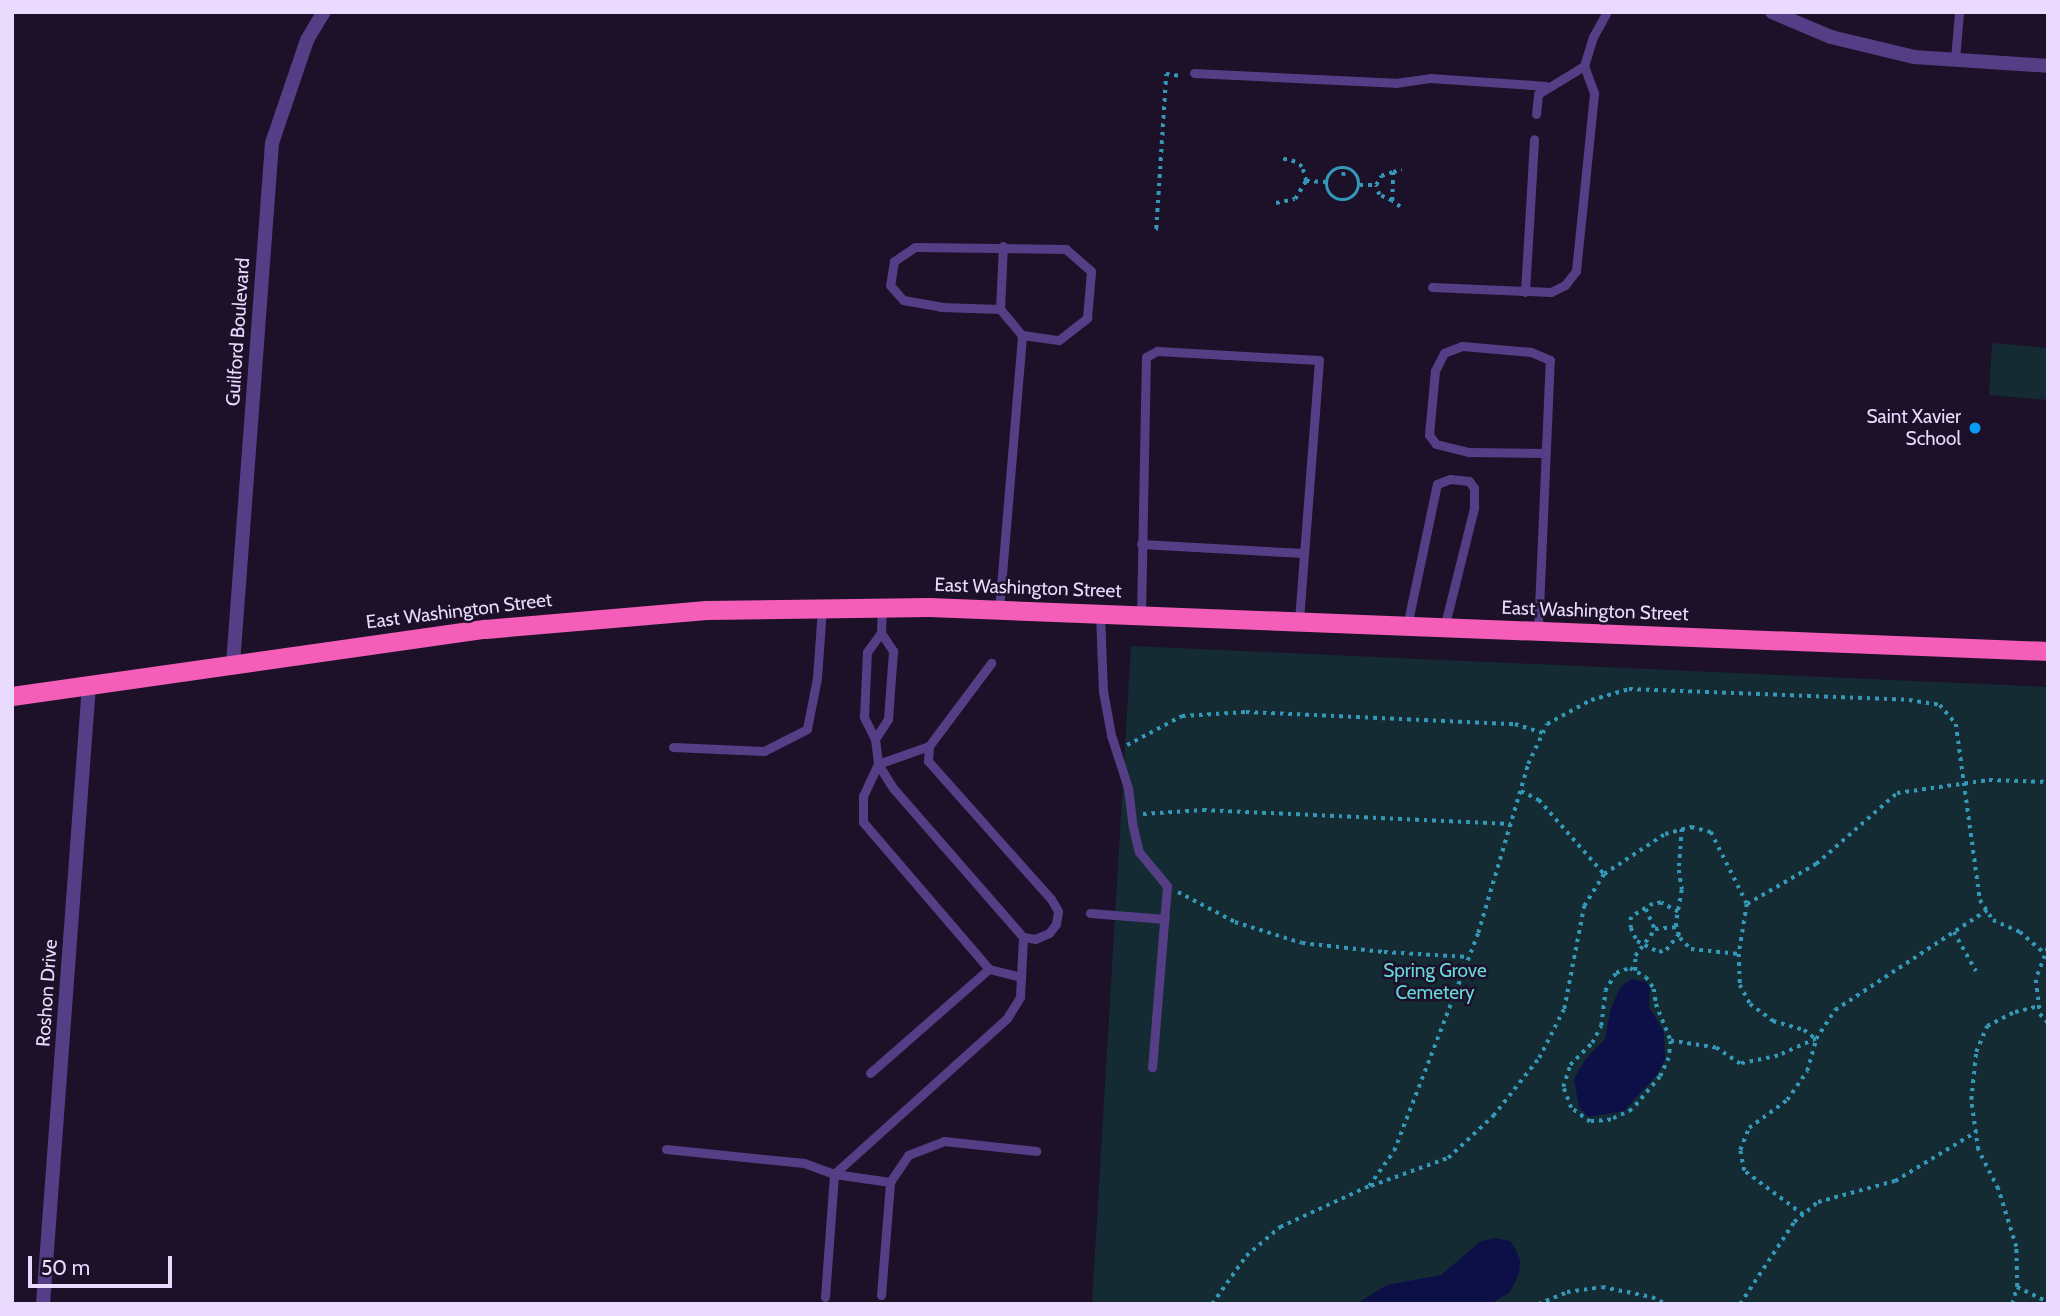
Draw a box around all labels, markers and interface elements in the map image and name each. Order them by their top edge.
street label: Guilford Boulevard [221,257,255,407]
place label: Saint Xavier School [1866,406,1961,450]
marker: Saint Xavier School [1967,420,1983,436]
street label: East Washington Street [934,573,1122,603]
street label: East Washington Street [365,588,553,634]
street label: East Washington Street [1501,596,1689,626]
street label: Roshon Drive [32,938,62,1048]
park label: Spring Grove Cemetery [1383,960,1487,1004]
scale bar [32,1242,175,1286]
text: 50 m [41,1255,90,1280]

